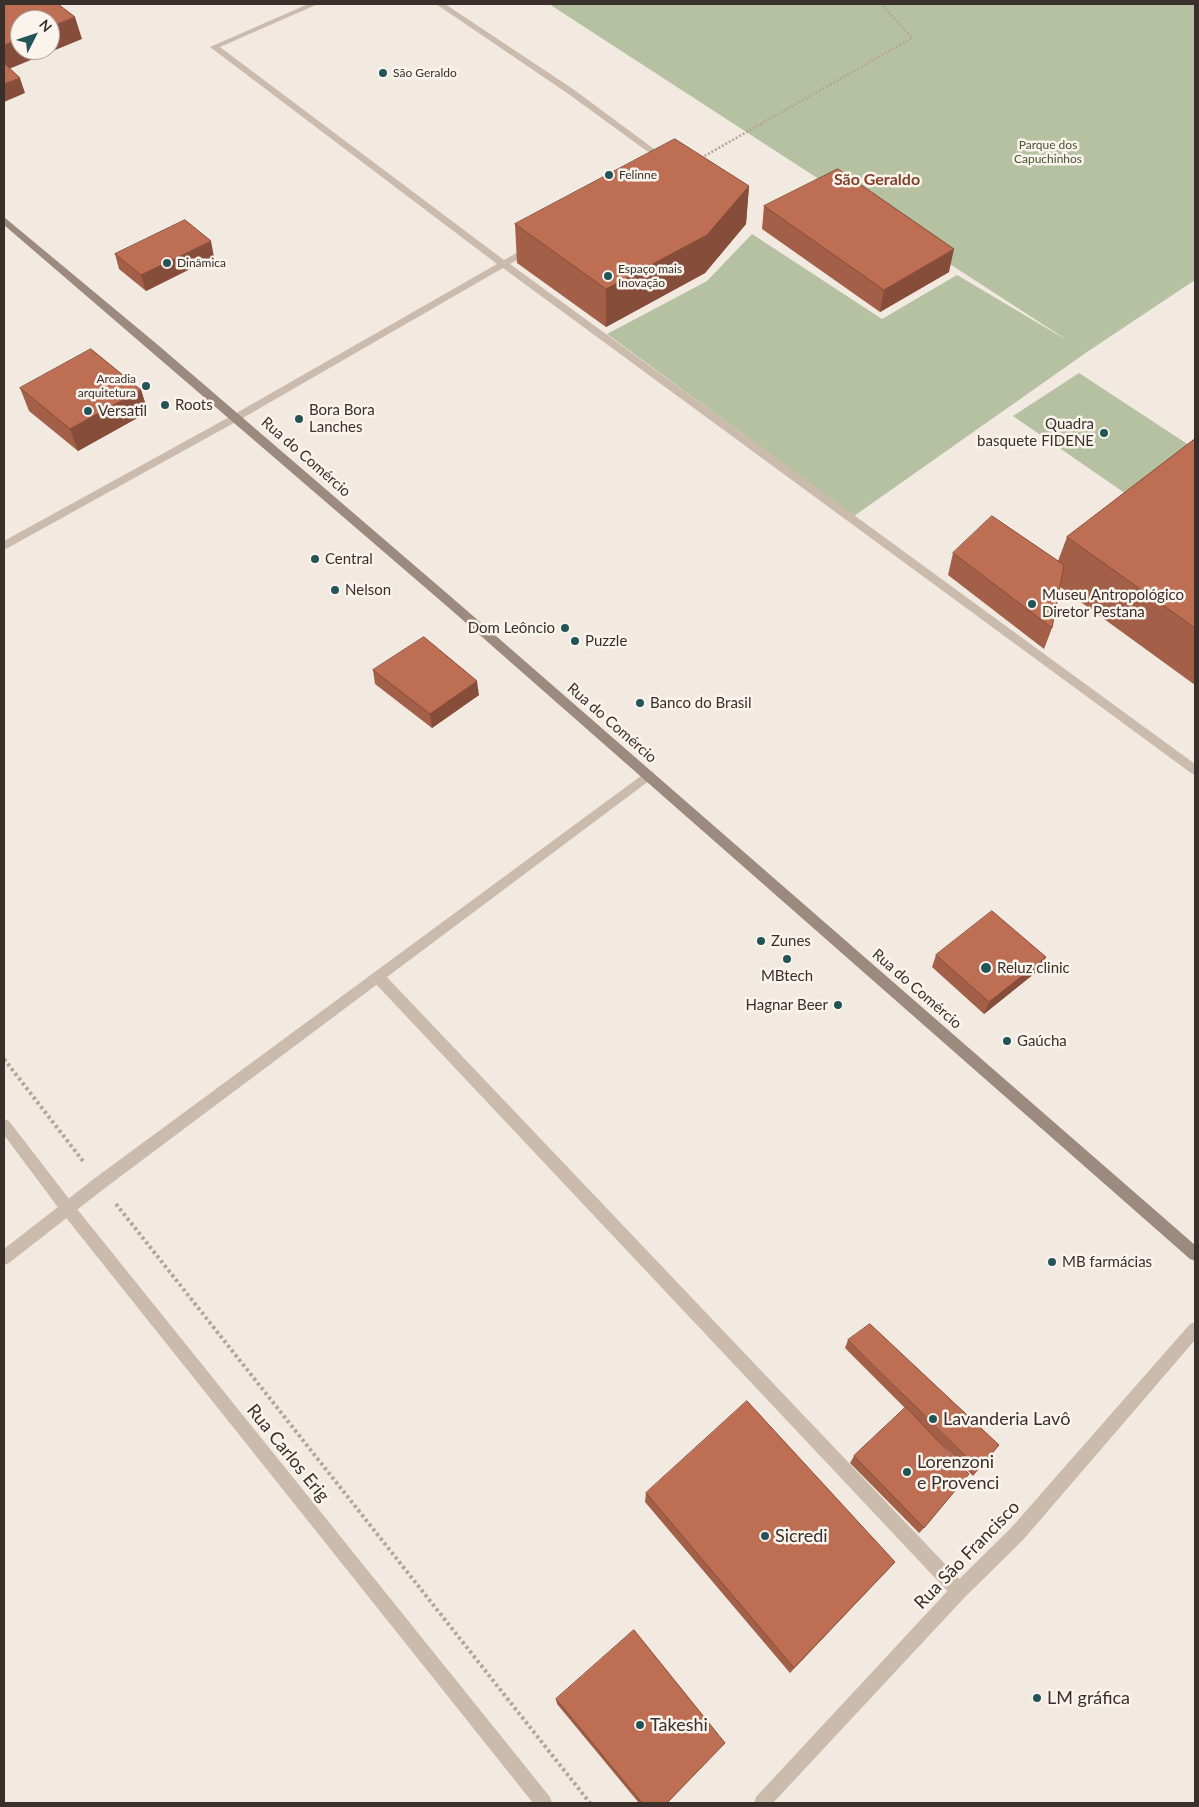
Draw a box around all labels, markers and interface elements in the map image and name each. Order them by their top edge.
north arrow [10,10,60,60]
text: N [36,16,56,35]
place label: São Geraldo [393,66,457,80]
marker: São Geraldo [377,67,389,79]
park label: Parque dos Capuchinhos [1014,138,1082,166]
place label: Felinne [619,168,657,182]
marker: Felinne [603,169,615,181]
district label: São Geraldo [834,170,920,190]
place label: Dinâmica [177,256,226,270]
marker: Dinâmica [161,257,173,269]
place label: Espaço mais Inovação [618,262,682,290]
marker: Espaço mais Inovação [602,270,614,282]
place label: Arcadia arquitetura [78,372,136,400]
marker: Arcadia arquitetura [140,380,152,392]
place label: Roots [175,396,213,414]
marker: Roots [159,399,171,411]
place label: Bora Bora Lanches [309,401,375,436]
place label: Versatil [98,402,147,420]
marker: Versatil [82,405,94,417]
street label: Rua do Comércio [258,413,354,501]
marker: Bora Bora Lanches [293,413,305,425]
place label: Quadra basquete FIDENE [977,415,1094,450]
marker: Quadra basquete FIDENE [1098,427,1110,439]
place label: Central [325,550,373,568]
marker: Central [309,553,321,565]
place label: Nelson [345,581,391,599]
marker: Nelson [329,584,341,596]
place label: Museu Antropológico Diretor Pestana [1042,586,1184,621]
marker: Museu Antropológico Diretor Pestana [1026,598,1038,610]
place label: Dom Leôncio [468,619,555,637]
marker: Dom Leôncio [559,622,571,634]
place label: Puzzle [585,632,627,650]
marker: Puzzle [569,635,581,647]
street label: Rua do Comércio [564,679,660,767]
place label: Banco do Brasil [650,694,751,712]
marker: Banco do Brasil [634,697,646,709]
place label: Zunes [771,932,811,950]
marker: Zunes [755,935,767,947]
street label: Rua do Comércio [869,945,965,1033]
marker: MBtech [781,953,793,965]
place label: Reluz clinic [997,959,1070,977]
marker: Reluz clinic [979,961,993,975]
place label: MBtech [761,967,813,985]
place label: Hagnar Beer [746,996,828,1014]
marker: Hagnar Beer [832,999,844,1011]
place label: Gaúcha [1017,1032,1067,1050]
marker: Gaúcha [1001,1035,1013,1047]
place label: MB farmácias [1062,1253,1152,1271]
marker: MB farmácias [1046,1256,1058,1268]
street label: Rua Carlos Erig [242,1400,334,1506]
place label: Lavanderia Lavô [943,1408,1070,1430]
marker: Lavanderia Lavô [927,1413,939,1425]
place label: Lorenzoni e Provenci [917,1451,999,1494]
marker: Lorenzoni e Provenci [901,1466,913,1478]
street label: Rua São Francisco [910,1496,1024,1614]
place label: Sicredi [775,1525,828,1547]
marker: Sicredi [759,1530,771,1542]
place label: LM gráfica [1047,1687,1130,1709]
marker: LM gráfica [1031,1692,1043,1704]
place label: Takeshi [650,1714,708,1736]
marker: Takeshi [634,1719,646,1731]

